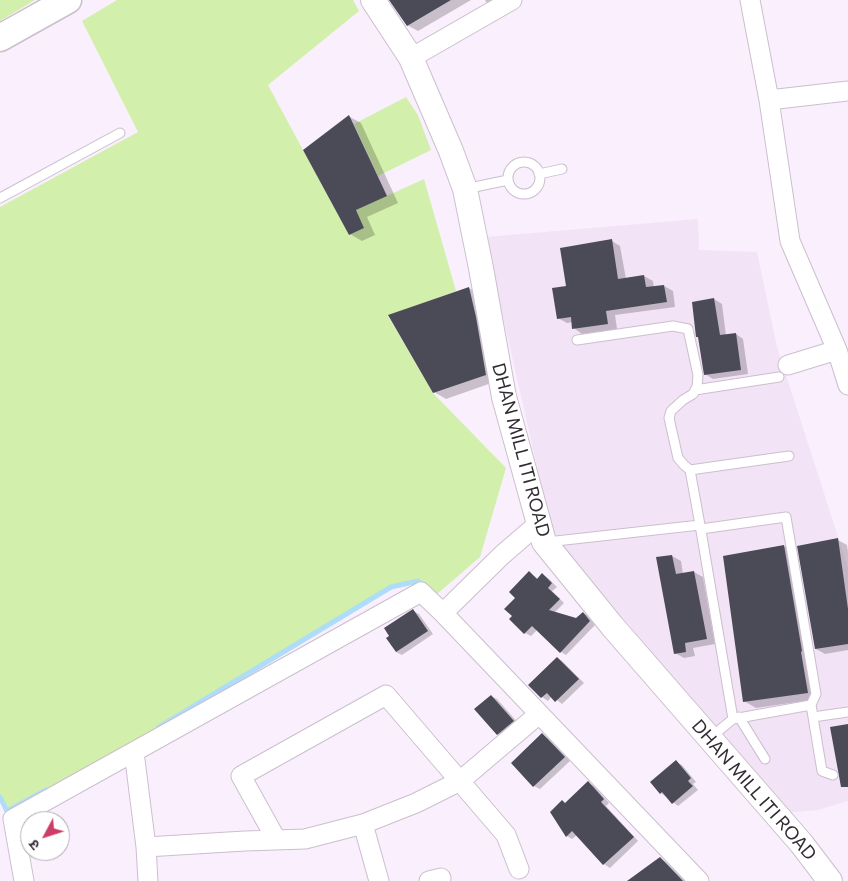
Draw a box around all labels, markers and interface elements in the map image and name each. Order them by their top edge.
street label: DHAN MILL ITI ROAD [487,361,555,539]
street label: DHAN MILL ITI ROAD [687,715,821,865]
north arrow [20,811,70,861]
text: उ [25,837,43,854]

